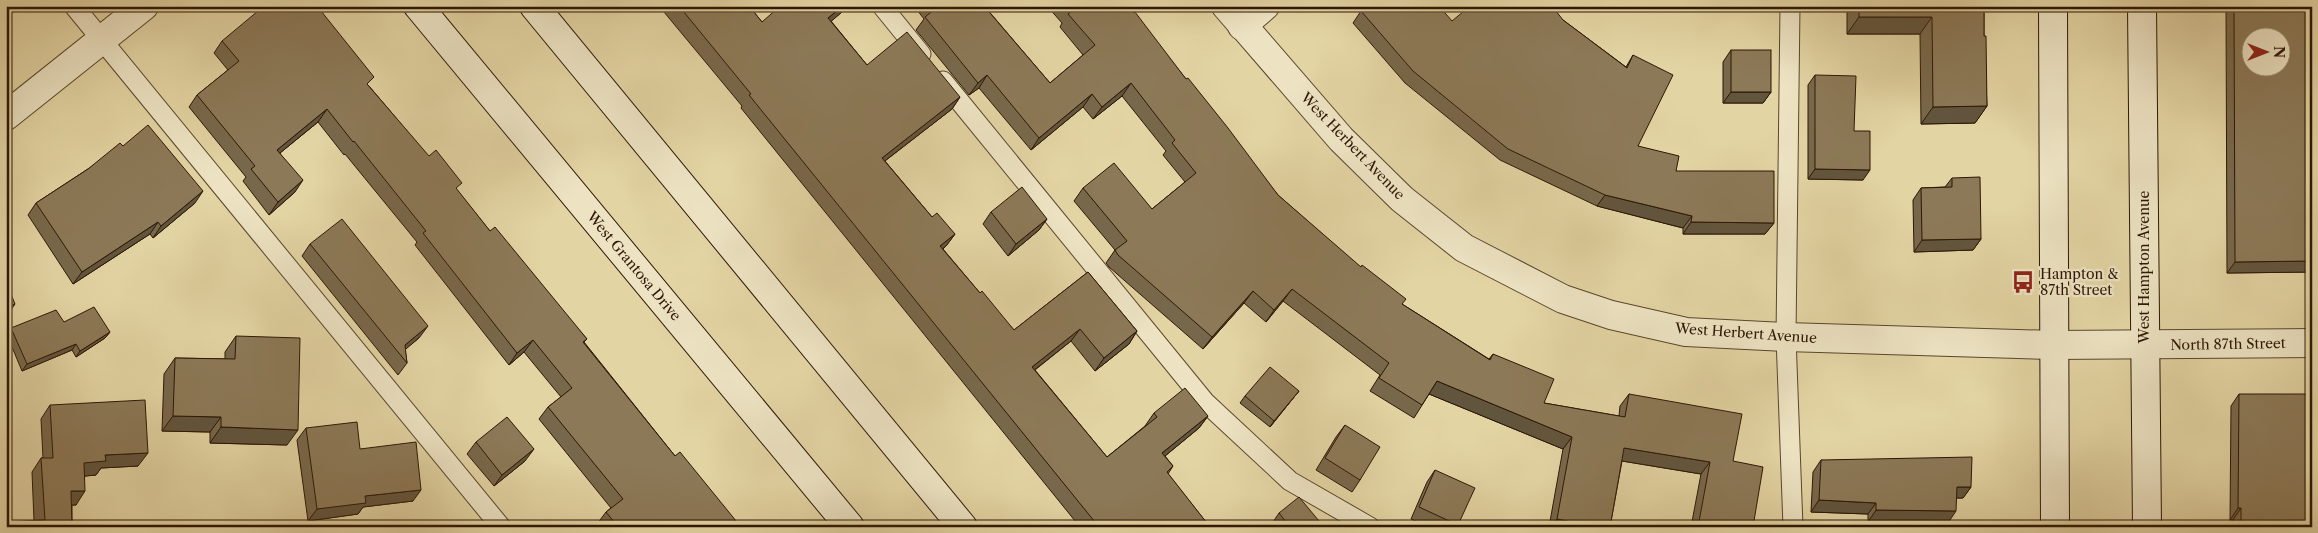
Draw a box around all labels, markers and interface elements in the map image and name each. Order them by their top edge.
north arrow [2240,28,2290,78]
text: N [2270,46,2288,58]
street label: West Herbert Avenue [1296,88,1409,203]
street label: West Hampton Avenue [2135,190,2153,344]
street label: West Grantosa Drive [582,207,685,324]
place label: Hampton & 87th Street [2040,265,2119,299]
bus stop icon: Hampton & 87th Street [2010,269,2036,295]
street label: West Herbert Avenue [1673,319,1818,347]
street label: North 87th Street [2170,334,2286,354]

